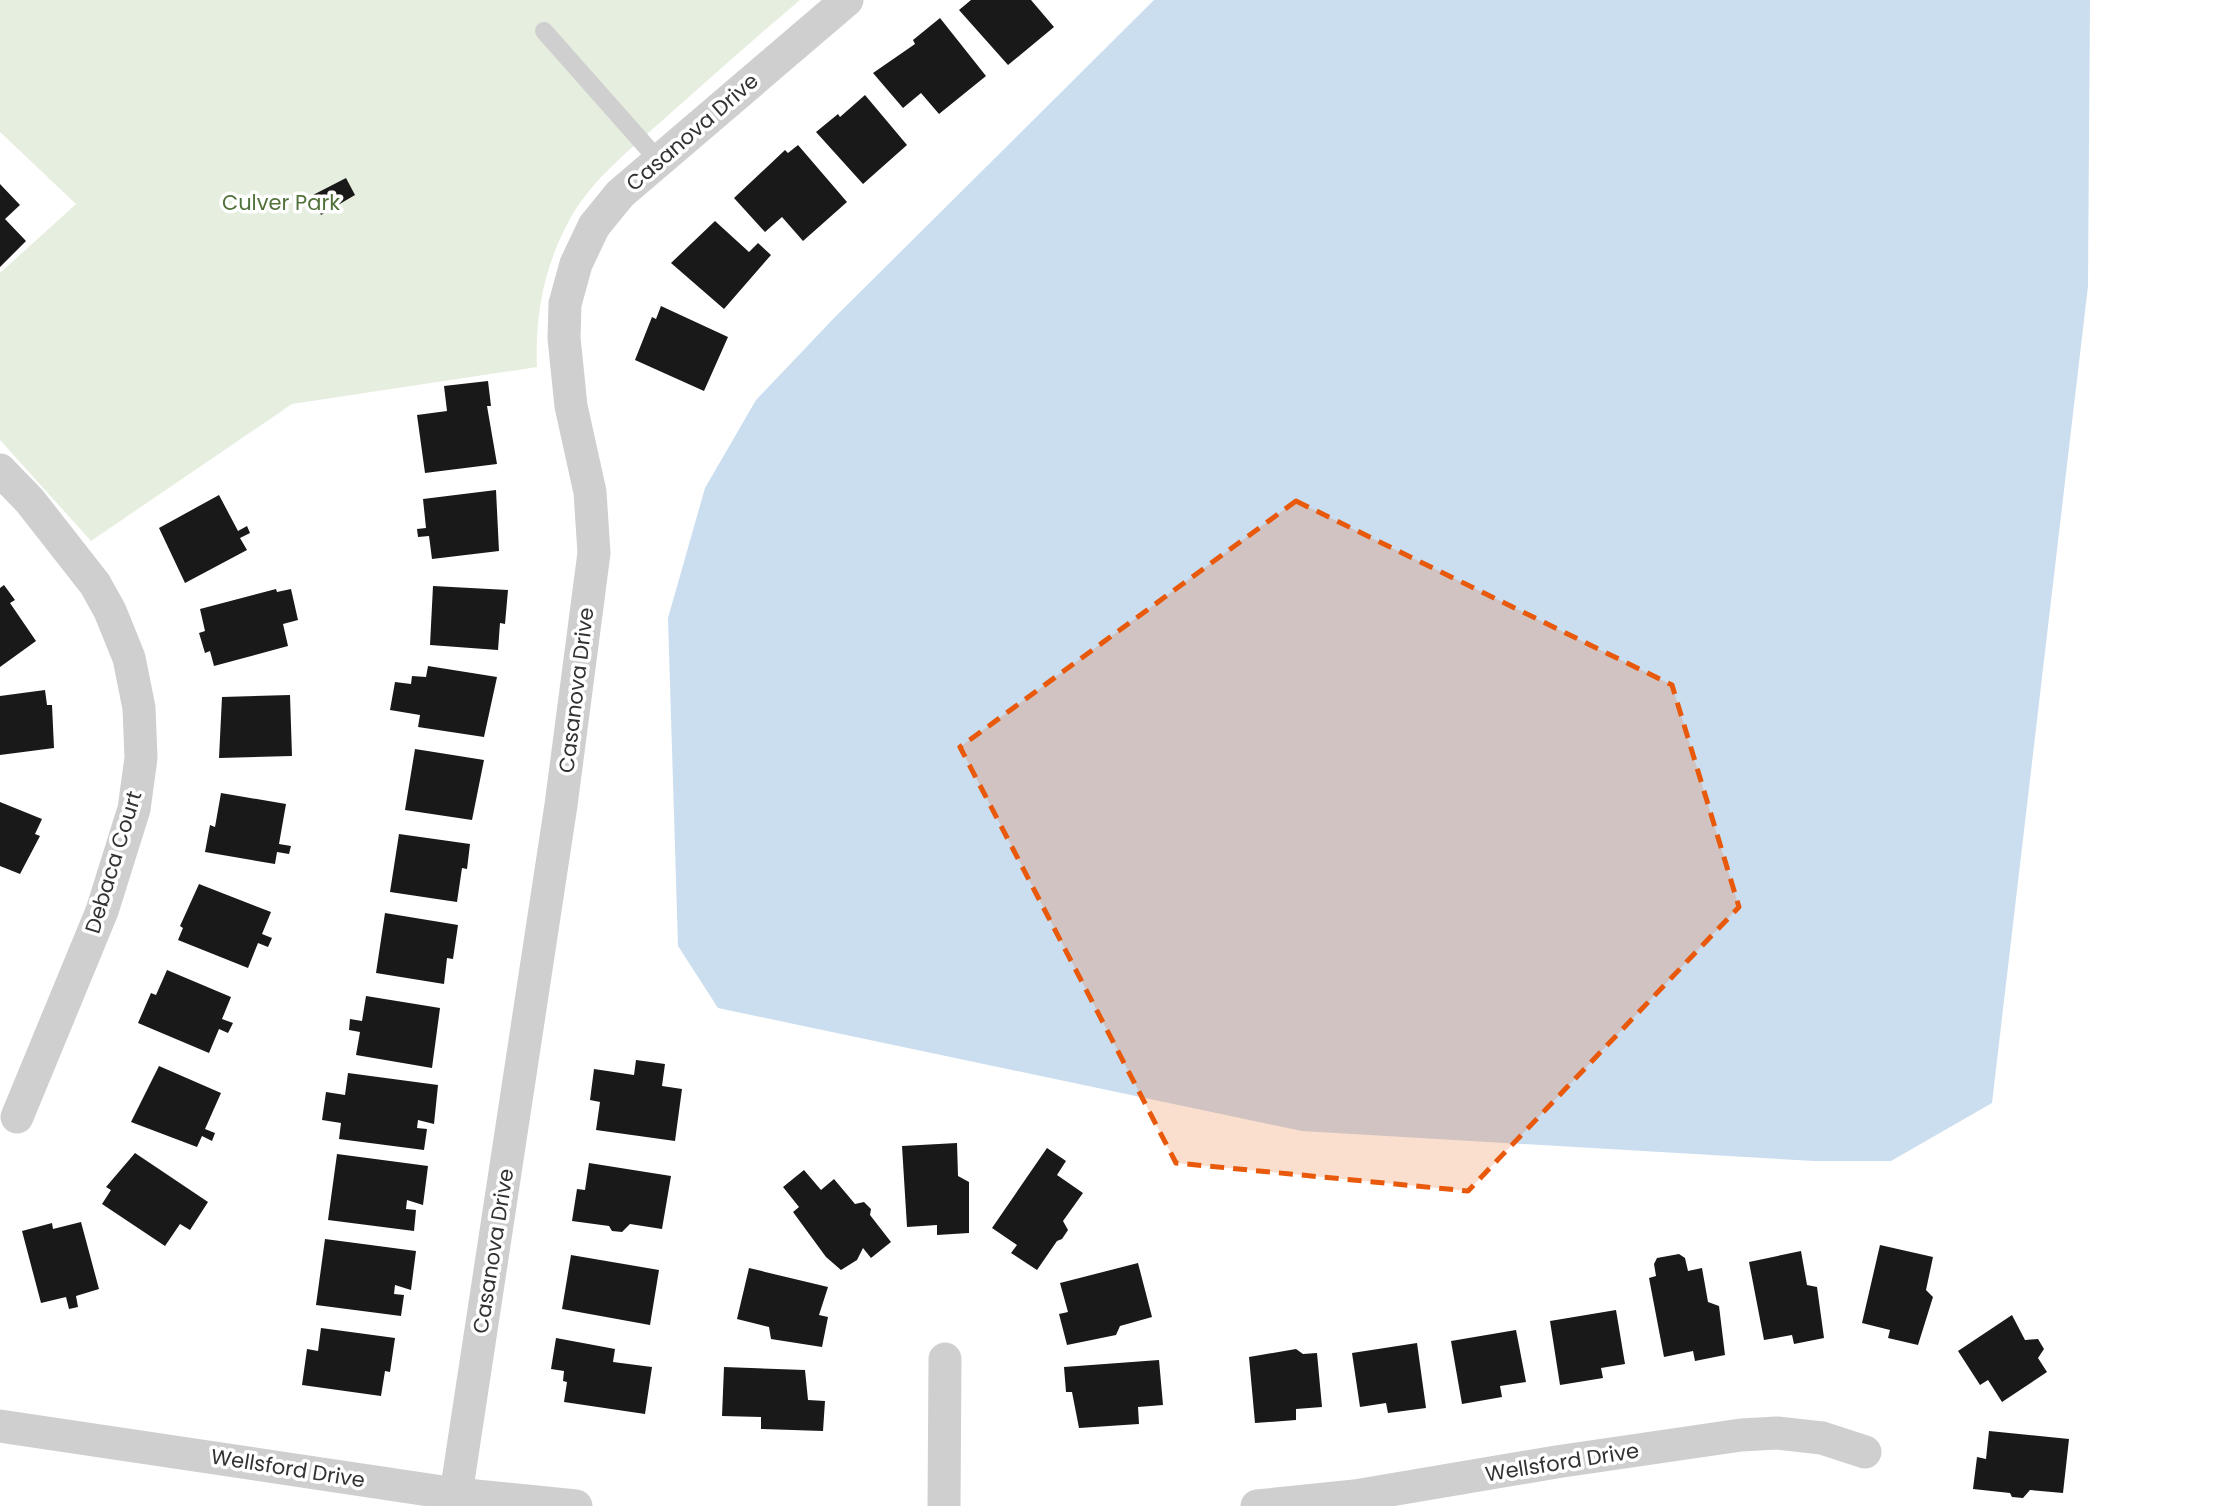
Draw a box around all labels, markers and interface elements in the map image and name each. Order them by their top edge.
street label: Casanova Drive [620,66,764,198]
park label: Culver Park [222,188,340,217]
street label: Casanova Drive [551,606,601,774]
street label: Debaca Court [78,787,148,937]
street label: Casanova Drive [466,1166,520,1336]
street label: Wellsford Drive [1483,1436,1641,1488]
street label: Wellsford Drive [209,1442,367,1494]

